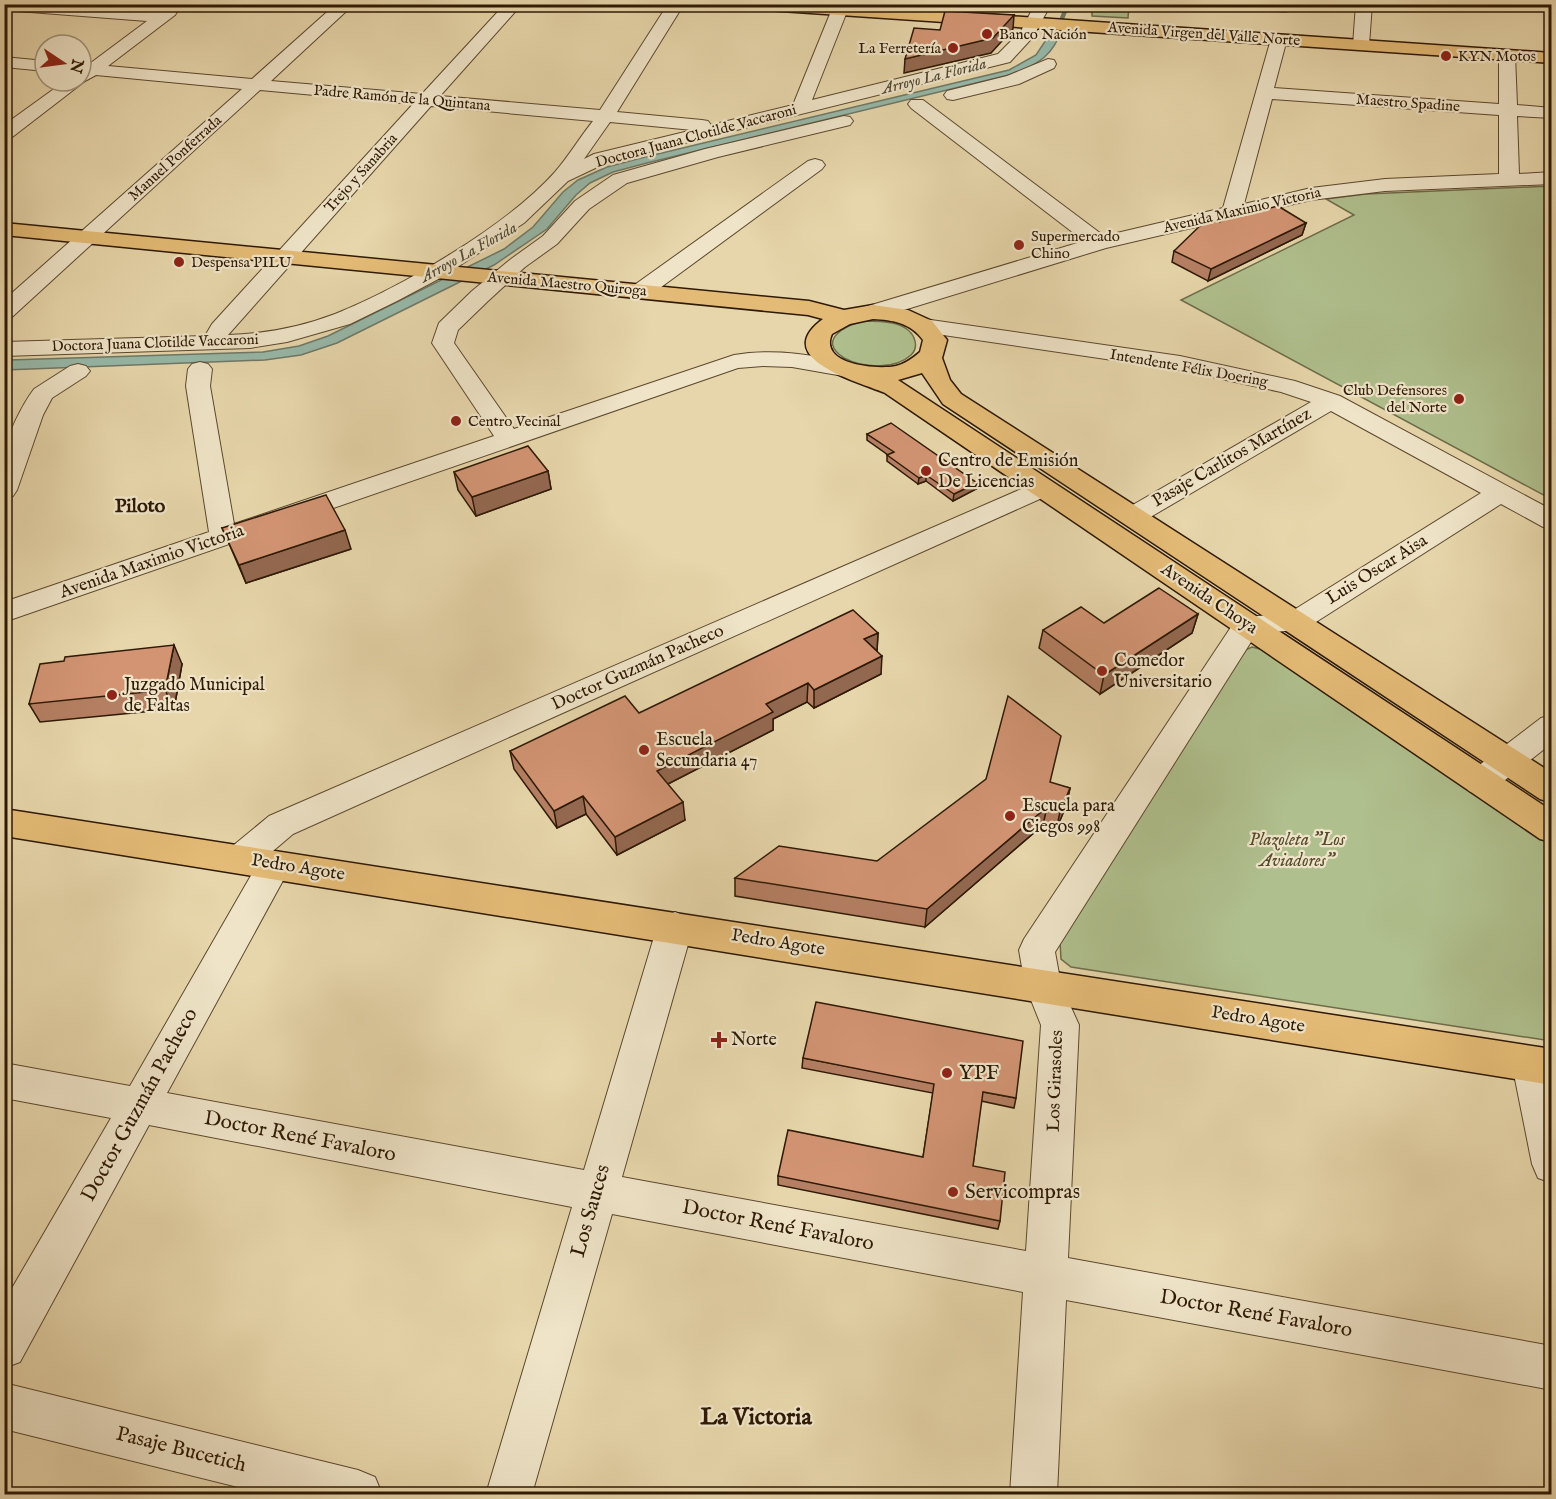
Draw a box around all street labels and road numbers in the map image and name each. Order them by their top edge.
street label: Avenida Virgen del Valle Norte [1106,18,1301,50]
street label: Padre Ramón de la Quintana [313,81,492,115]
street label: Maestro Spadine [1355,90,1461,116]
street label: Doctora Juana Clotilde Vaccaroni [593,100,799,172]
street label: Manuel Ponferrada [124,111,226,205]
street label: Trejo y Sanabria [320,129,402,217]
street label: Avenida Maximio Victoria [1160,183,1323,238]
street label: Avenida Maestro Quiroga [485,267,648,300]
street label: Doctora Juana Clotilde Vaccaroni [51,330,259,356]
street label: Intendente Félix Doering [1108,345,1270,391]
street label: Pasaje Carlitos Martínez [1148,403,1316,513]
street label: Avenida Maximio Victoria [56,520,247,605]
street label: Luis Oscar Aisa [1322,530,1432,610]
street label: Avenida Choya [1155,558,1262,640]
street label: Doctor Guzmán Pacheco [548,619,728,716]
street label: Pedro Agote [250,849,346,887]
street label: Pedro Agote [730,924,826,962]
street label: Pedro Agote [1210,1001,1306,1039]
street label: Doctor Guzmán Pacheco [75,1003,205,1207]
street label: Los Girasoles [1043,1030,1069,1132]
street label: Doctor René Favaloro [202,1105,398,1169]
street label: Los Sauces [565,1162,617,1260]
street label: Doctor René Favaloro [680,1194,876,1258]
street label: Doctor René Favaloro [1158,1284,1354,1344]
street label: Pasaje Bucetich [113,1421,249,1479]

